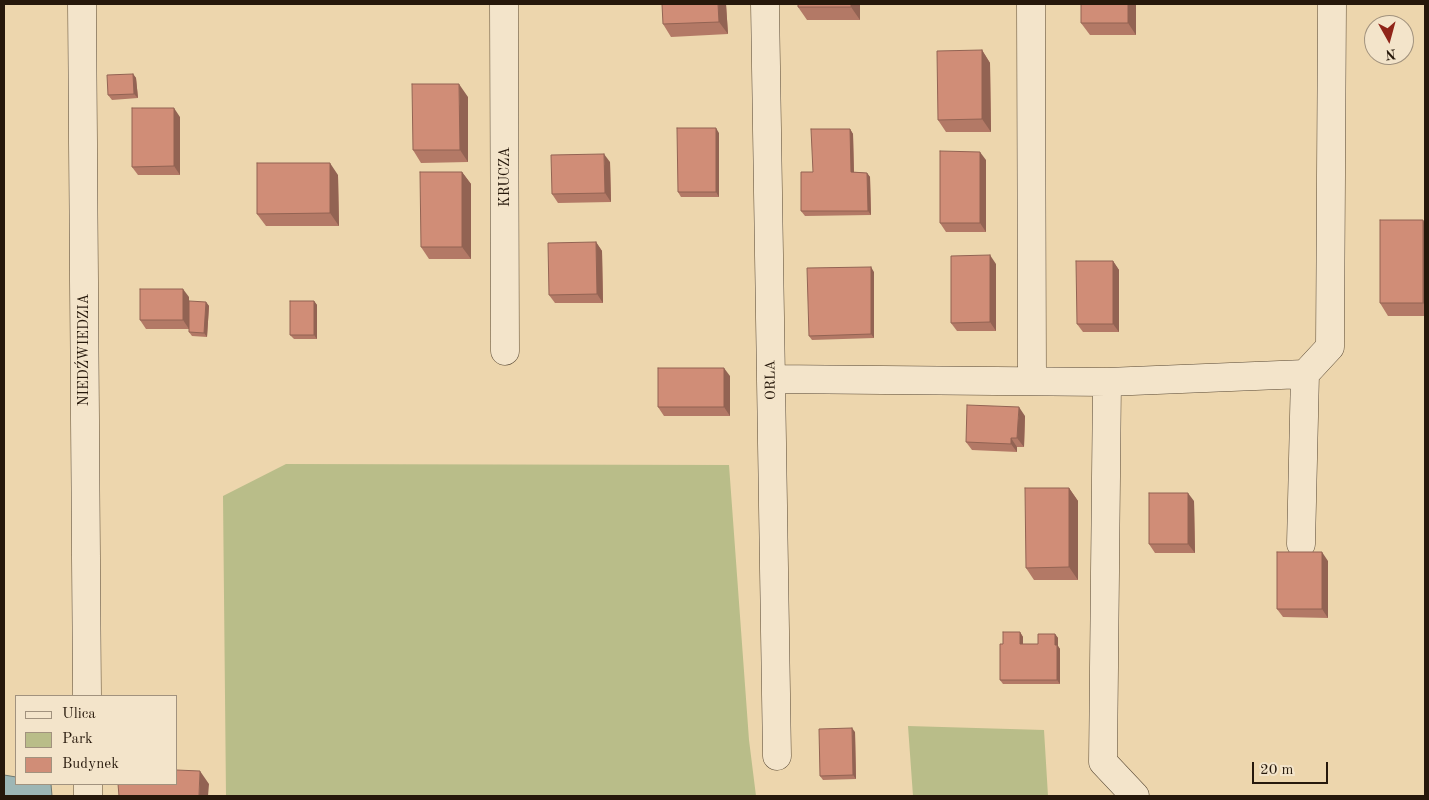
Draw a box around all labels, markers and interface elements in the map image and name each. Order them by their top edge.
north arrow [1364,15,1414,65]
text: N [1385,46,1397,61]
street label: KRUCZA [497,147,513,207]
street label: NIEDŹWIEDZIA [76,294,92,406]
street label: ORLA [762,360,780,400]
legend [15,695,178,785]
text: Ulica [62,707,96,722]
text: Park [62,732,93,747]
scale bar [1254,752,1330,784]
text: Budynek [62,757,119,772]
text: 20 m [1260,763,1294,778]

